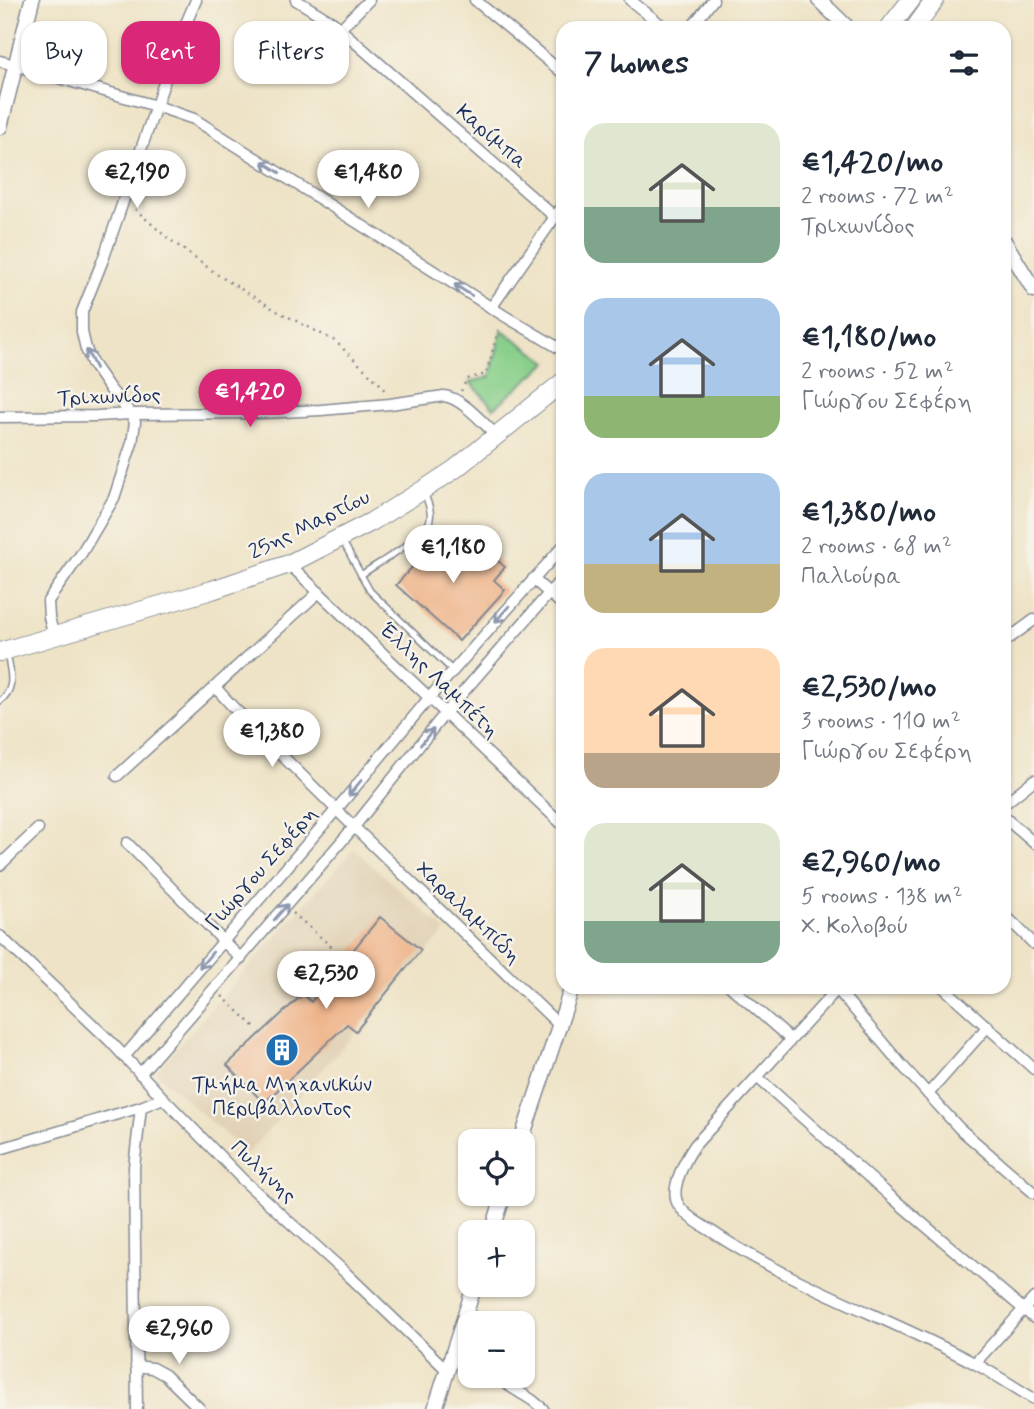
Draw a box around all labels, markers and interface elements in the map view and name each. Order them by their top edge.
chip: Buy [21,21,107,84]
chip: Rent [121,21,220,84]
chip: Filters [234,21,349,84]
text: 7 homes [584,44,689,83]
icon: filters [945,44,983,82]
street label: Καρίμπα [450,98,533,176]
text: €1,420/mo [801,143,943,182]
pin: €2,190 [80,150,194,210]
pin: €1,480 [311,150,425,210]
icon: home [640,151,724,235]
text: €2,190 [104,158,170,188]
text: €1,480 [333,158,403,188]
one-way arrow [262,160,282,174]
text: 2 rooms · 72 m² [801,182,954,212]
text: Τριχωνίδος [801,212,914,242]
one-way arrow [454,282,474,296]
text: €1,180/mo [801,318,936,357]
icon: home [640,326,724,410]
one-way arrow [83,349,97,370]
text: 2 rooms · 52 m² [801,357,954,387]
pin: €1,420 [193,370,307,429]
text: €1,420 [215,377,285,407]
street label: Τριχωνίδος [57,381,161,413]
text: Γιώργου Σεφέρη [801,387,972,417]
street label: 25ης Μαρτίου [244,483,375,566]
text: €1,380/mo [801,493,936,532]
icon: home [640,501,724,585]
pin: €1,180 [396,526,510,585]
text: 2 rooms · 68 m² [801,532,952,562]
text: €1,180 [420,533,486,563]
text: Παλιούρα [801,562,901,592]
one-way arrow [494,605,510,623]
street label: Έλλης Λαμπέτη [374,616,506,745]
text: €2,530/mo [801,668,937,707]
icon: home [640,676,724,760]
text: 3 rooms · 110 m² [801,707,961,737]
pin: €1,380 [215,710,329,769]
text: €1,380 [239,717,305,747]
one-way arrow [419,728,434,746]
text: Γιώργου Σεφέρη [801,737,972,767]
one-way arrow [347,778,363,796]
street label: Γιώργου Σεφέρη [199,800,324,937]
text: €2,960/mo [801,843,940,882]
icon: home [640,851,724,935]
street label: Χαραλαμπίδη [409,855,527,970]
text: 5 rooms · 138 m² [801,882,963,912]
one-way arrow [273,903,289,921]
text: Χ. Κολοβού [801,912,908,942]
one-way arrow [198,951,214,969]
pin: €2,530 [269,951,383,1011]
text: €2,530 [293,959,359,989]
building icon: Τμήμα Μηχανικών Περιβάλλοντος [263,1031,301,1069]
place label: Τμήμα Μηχανικών Περιβάλλοντος [192,1071,372,1123]
map controls [458,1129,535,1388]
button: locate [458,1129,535,1206]
street label: Πυλήνης [224,1134,302,1209]
button: + [458,1220,535,1297]
pin: €2,960 [122,1306,236,1366]
button: − [458,1311,535,1388]
text: €2,960 [145,1314,213,1344]

